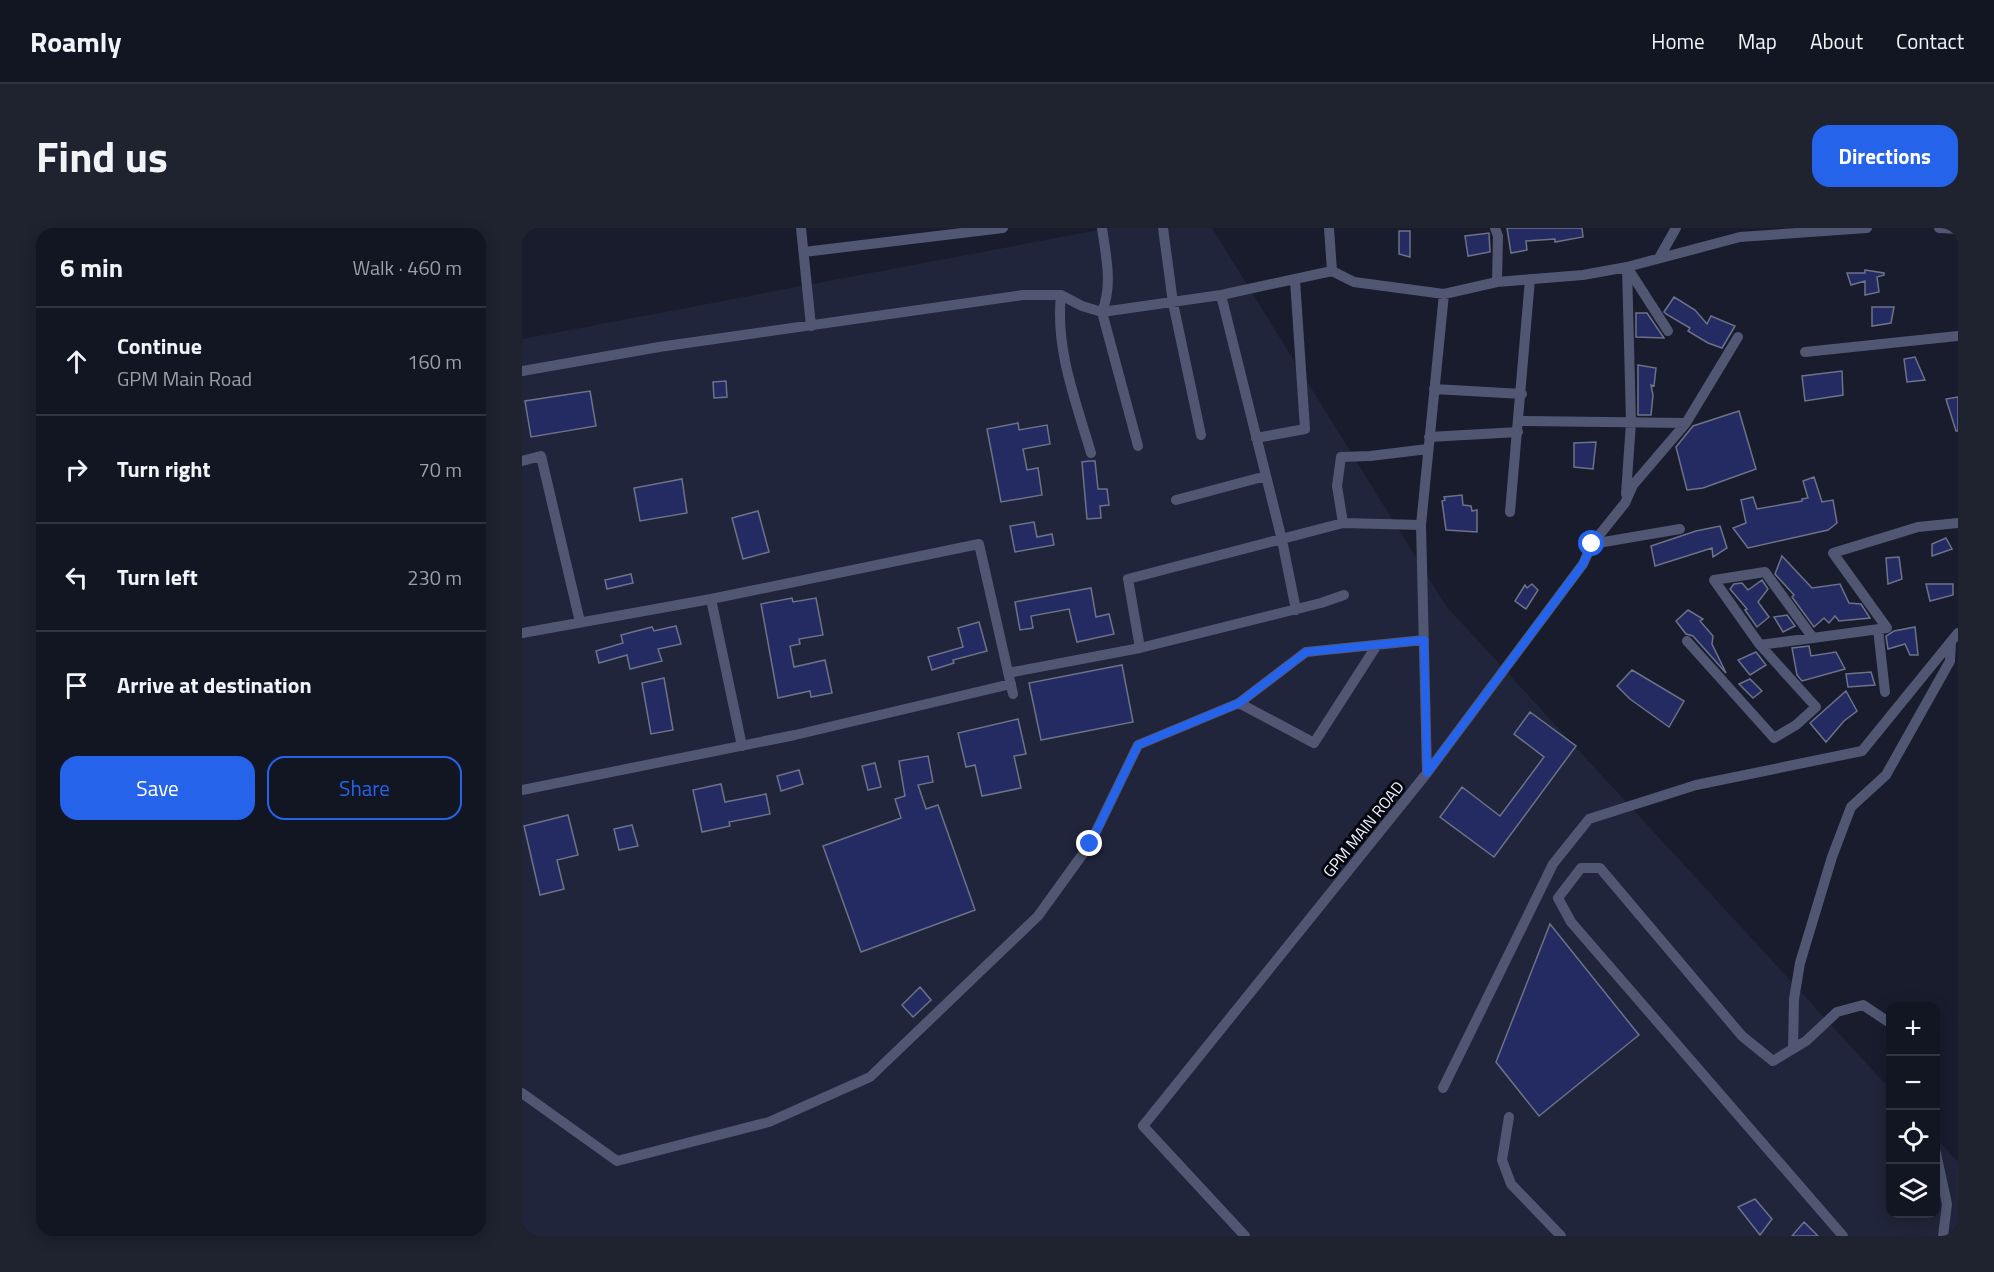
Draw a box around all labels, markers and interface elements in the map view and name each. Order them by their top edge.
text: Roamly [30,20,121,63]
text: Home [1651,25,1705,57]
text: Map [1738,25,1777,57]
text: About [1810,25,1863,57]
text: Contact [1896,25,1964,57]
text: Find us [36,124,168,188]
button: Directions [1812,125,1958,187]
text: 6 min [60,248,123,287]
text: Walk · 460 m [353,252,462,283]
text: Continue [117,329,202,363]
icon: ahead [60,345,93,378]
text: 160 m [407,346,462,377]
text: GPM Main Road [117,363,252,394]
text: Turn right [117,452,211,486]
icon: right [60,453,93,486]
text: 70 m [418,454,462,485]
route start [1578,530,1604,556]
text: Turn left [117,560,198,594]
icon: left [60,561,93,594]
text: 230 m [407,562,462,593]
text: Arrive at destination [117,668,312,702]
icon: arrive [60,669,93,702]
button: Save [60,756,255,820]
button: Share [267,756,462,820]
street label: GPM MAIN ROAD [1317,776,1409,882]
route end [1076,830,1102,856]
map controls [1886,1002,1940,1218]
button: + [1886,1002,1940,1056]
button: − [1886,1056,1940,1110]
button: locate [1886,1110,1940,1164]
button: layers [1886,1164,1940,1218]

